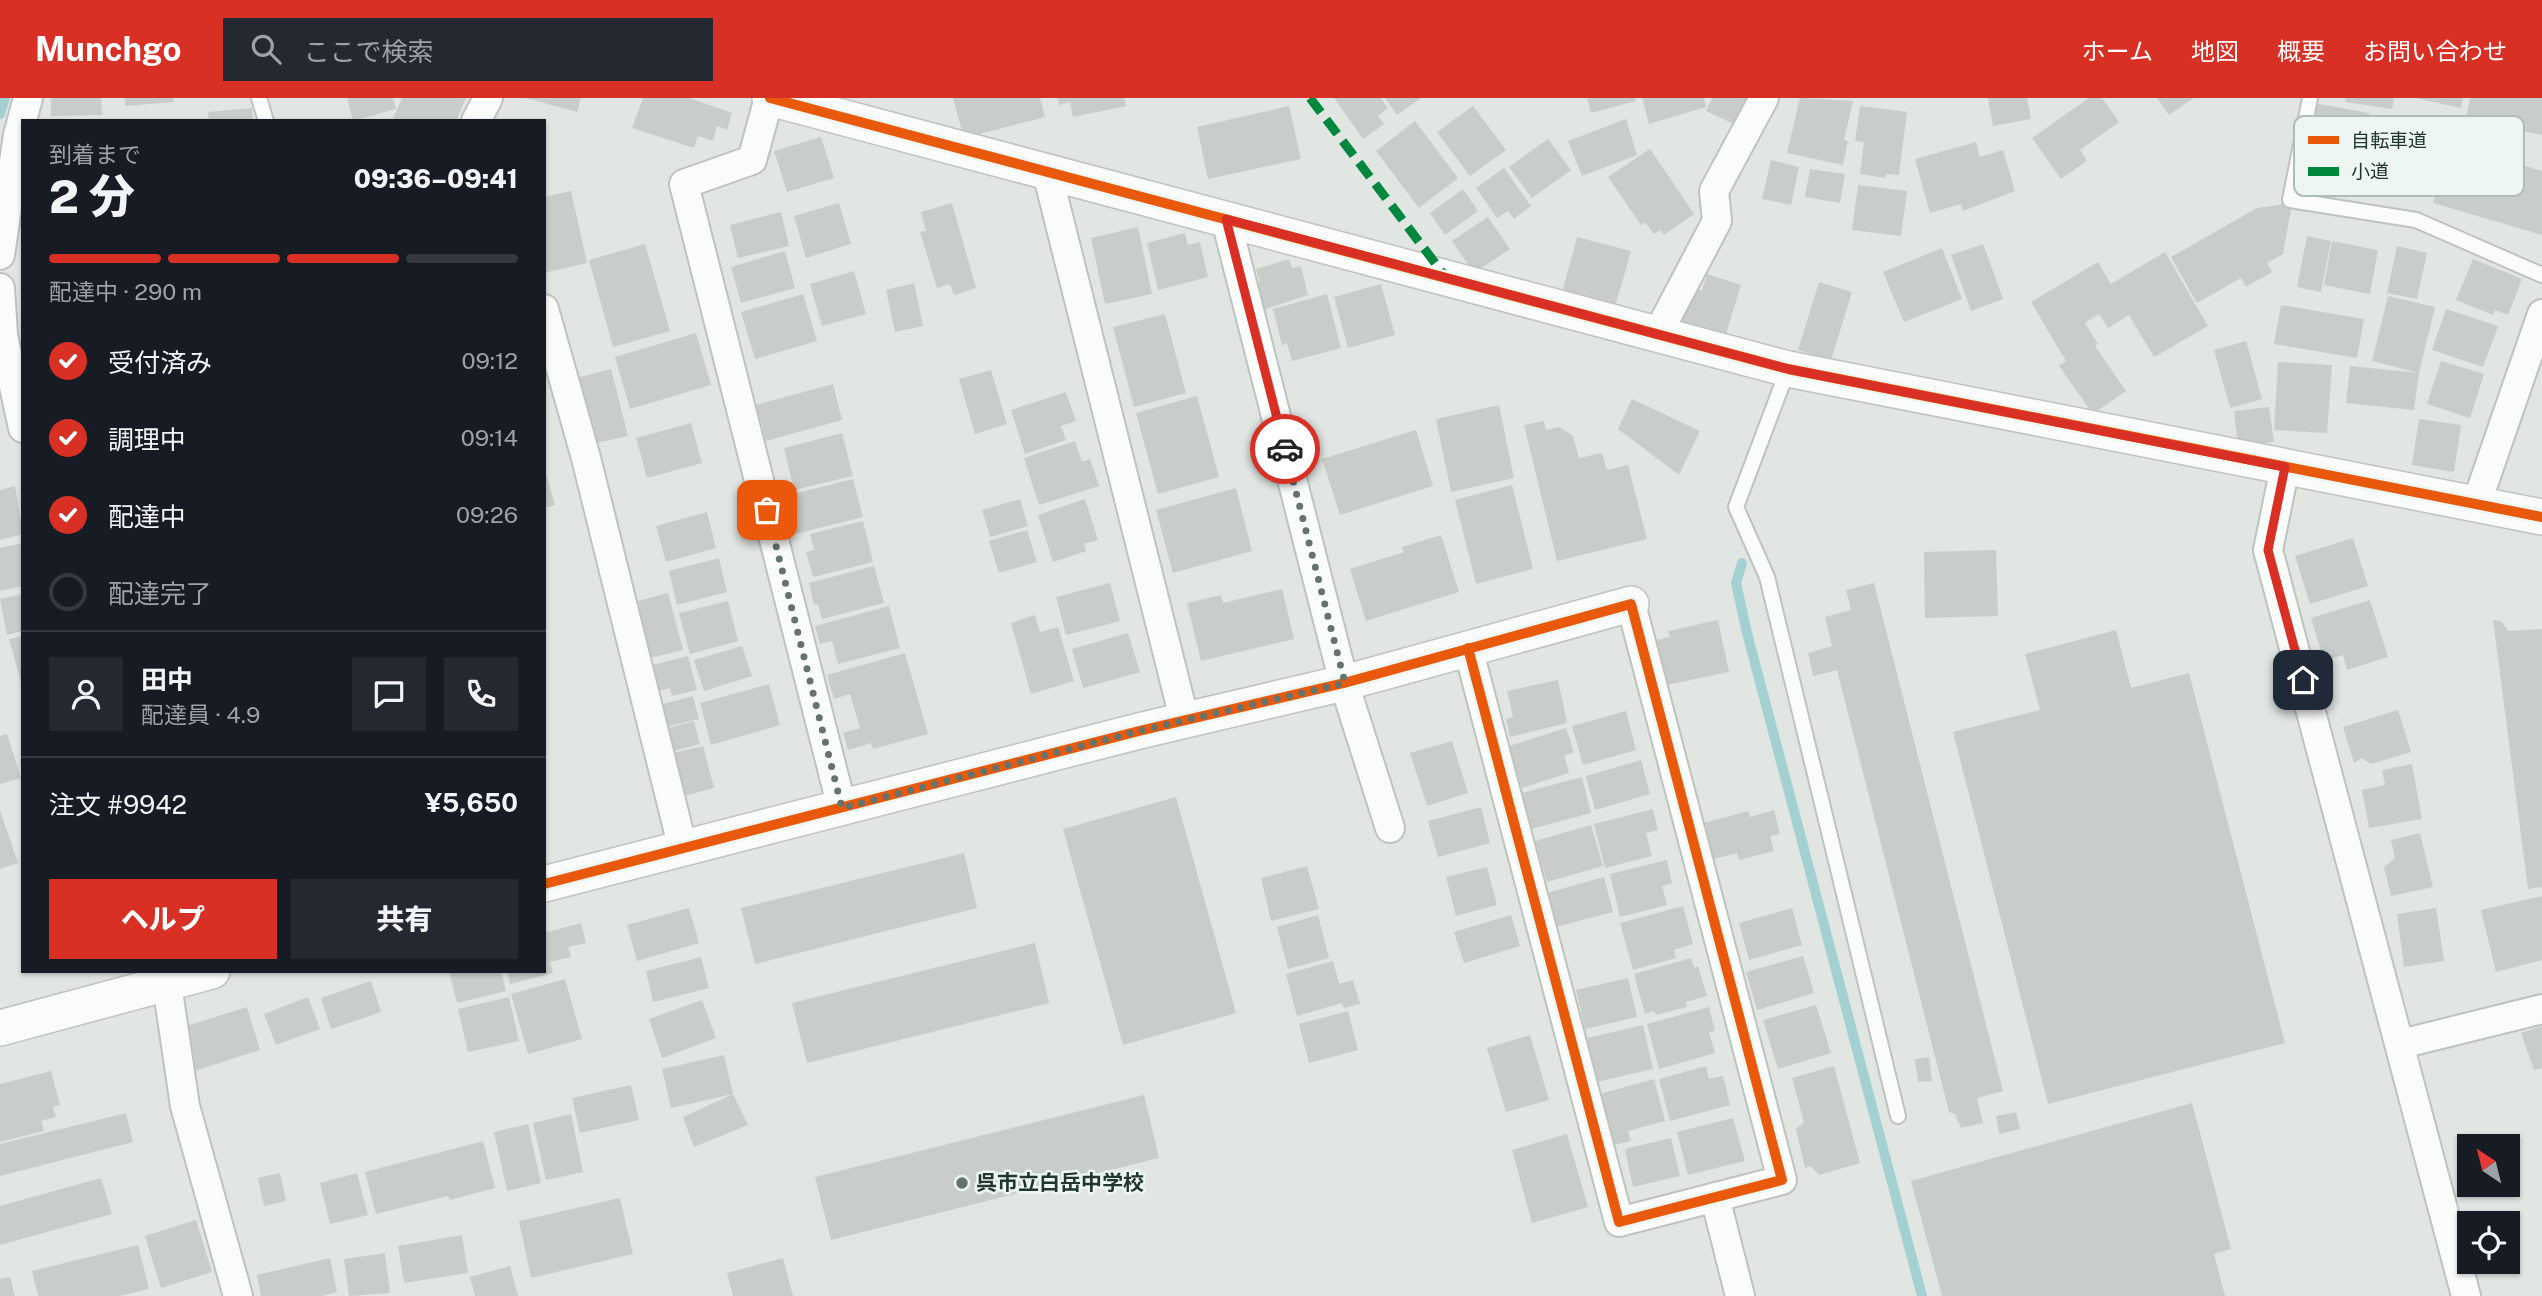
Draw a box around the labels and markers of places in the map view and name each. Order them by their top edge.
pin [737,480,797,540]
pin [2273,650,2333,710]
place label: 呉市立白岳中学校 [976,1170,1144,1195]
marker: 呉市立白岳中学校 [954,1175,970,1191]

